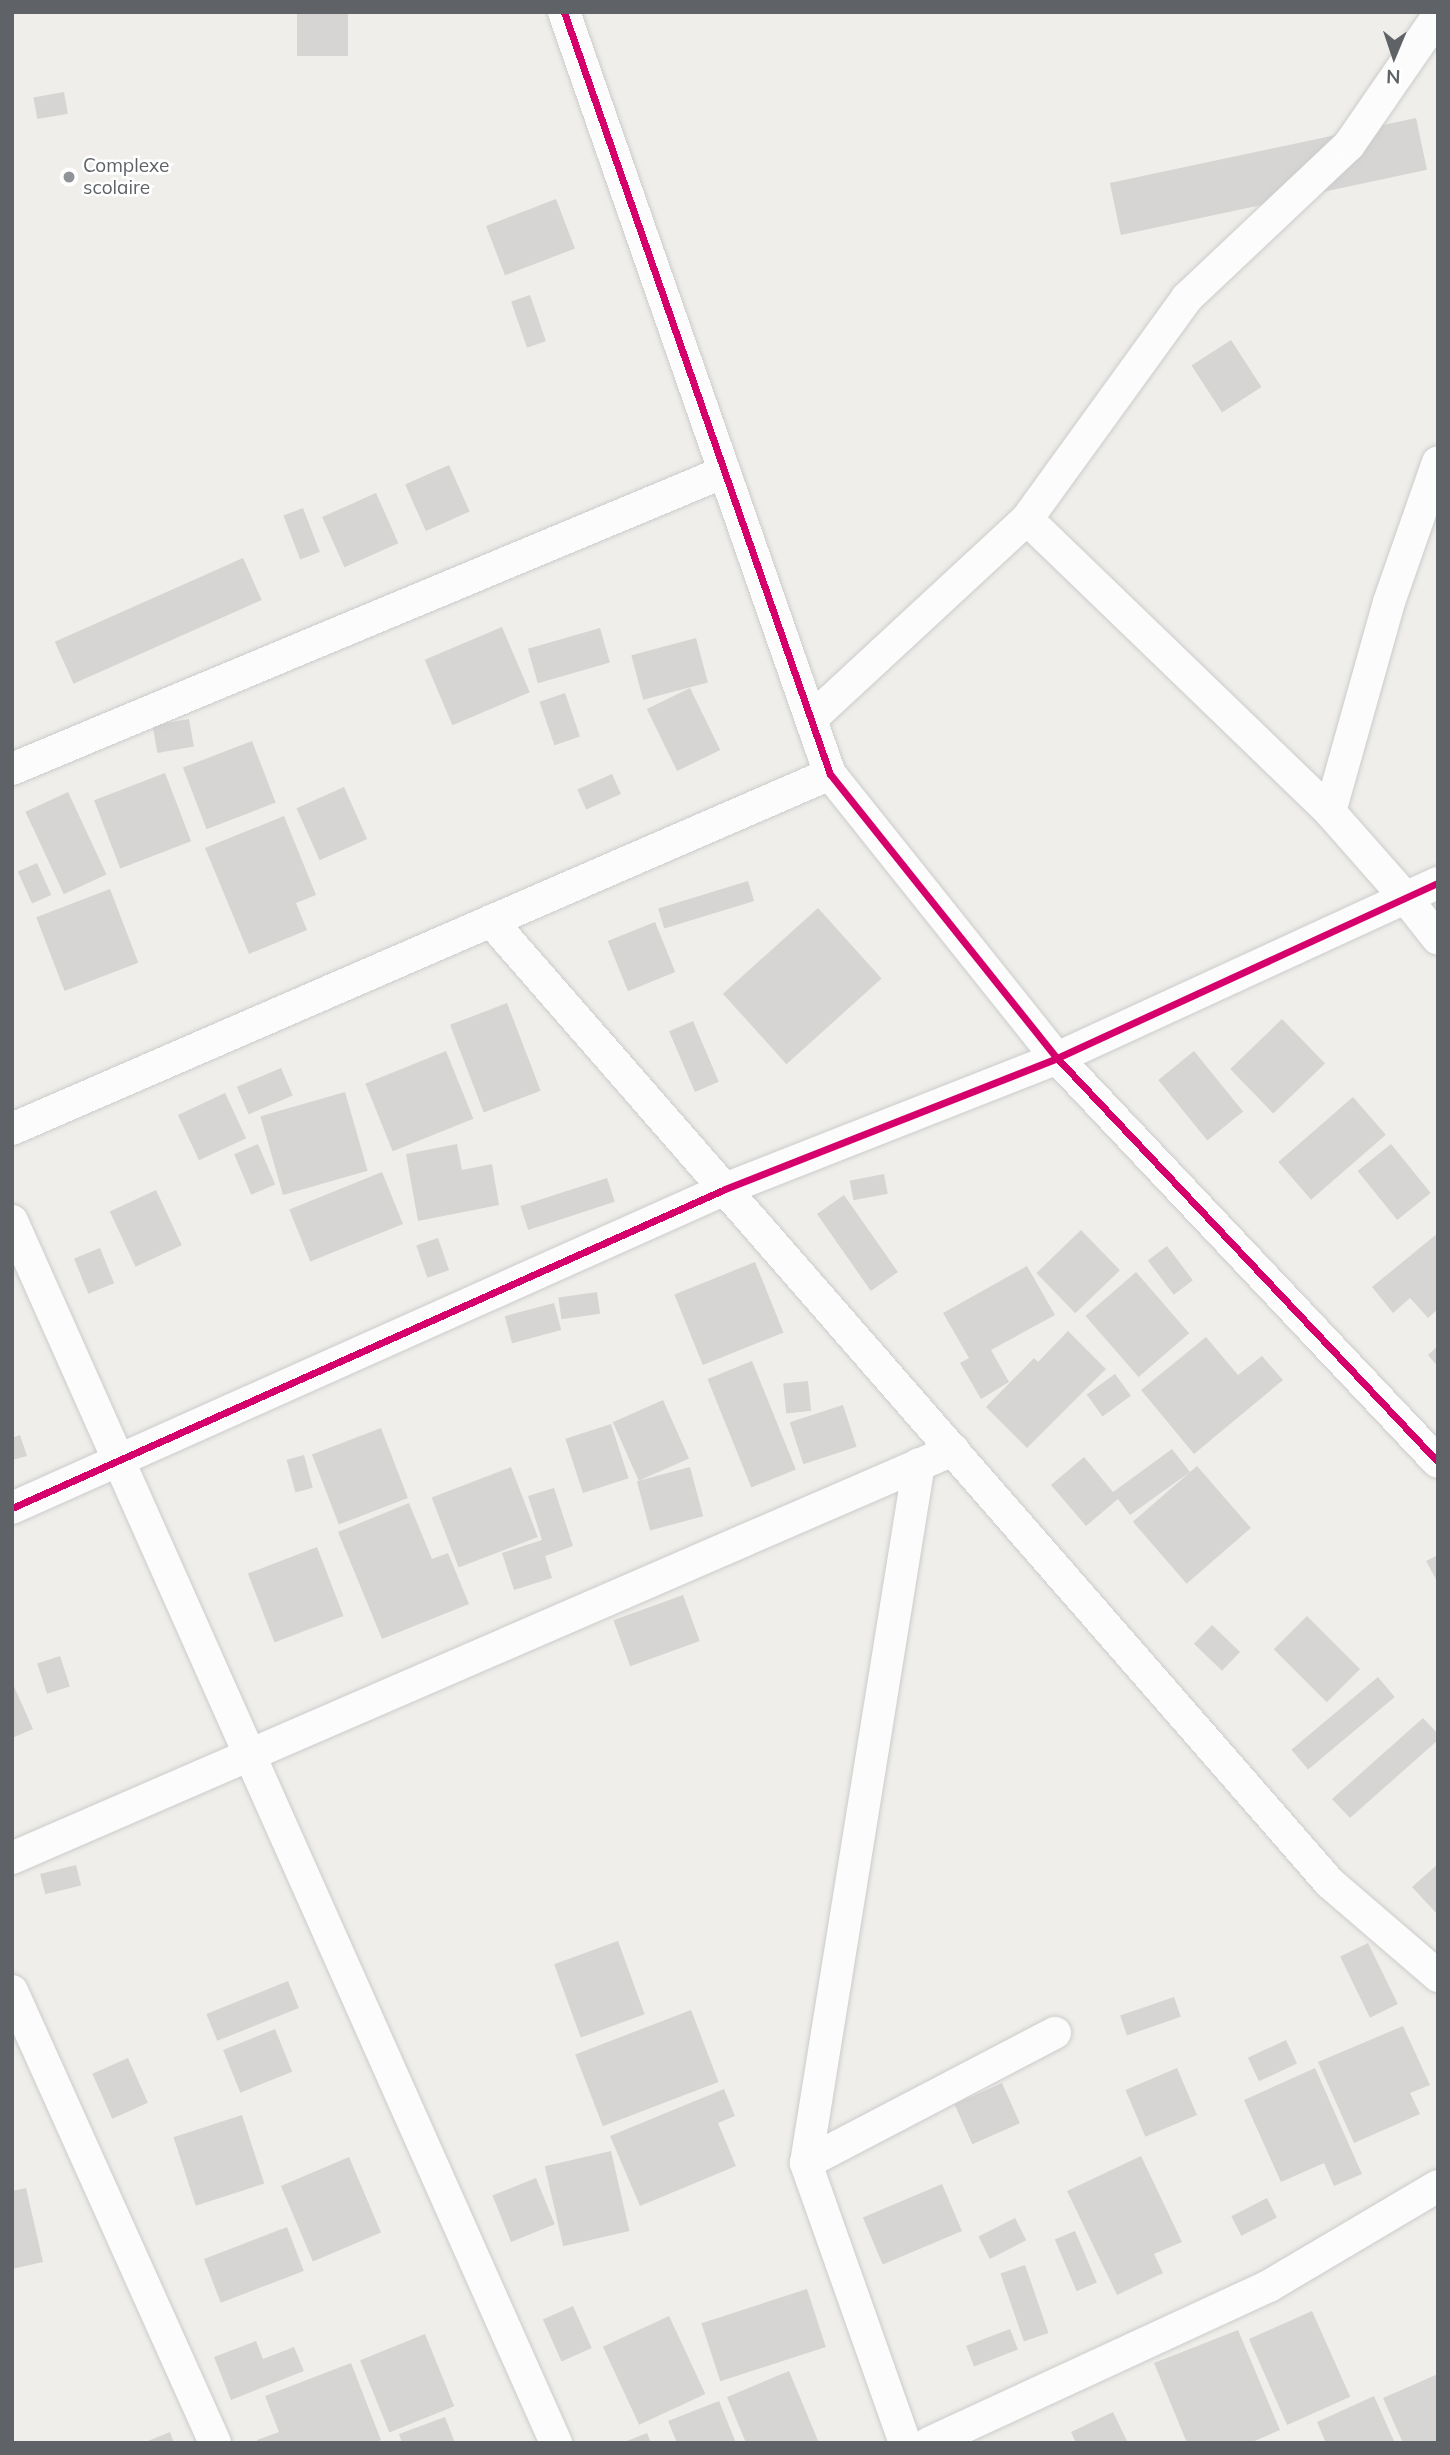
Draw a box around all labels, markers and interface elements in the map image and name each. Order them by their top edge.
north arrow [1359,21,1429,91]
text: N [1386,65,1401,89]
place label: Complexe scolaire [83,155,169,199]
marker: Complexe scolaire [61,169,77,185]

